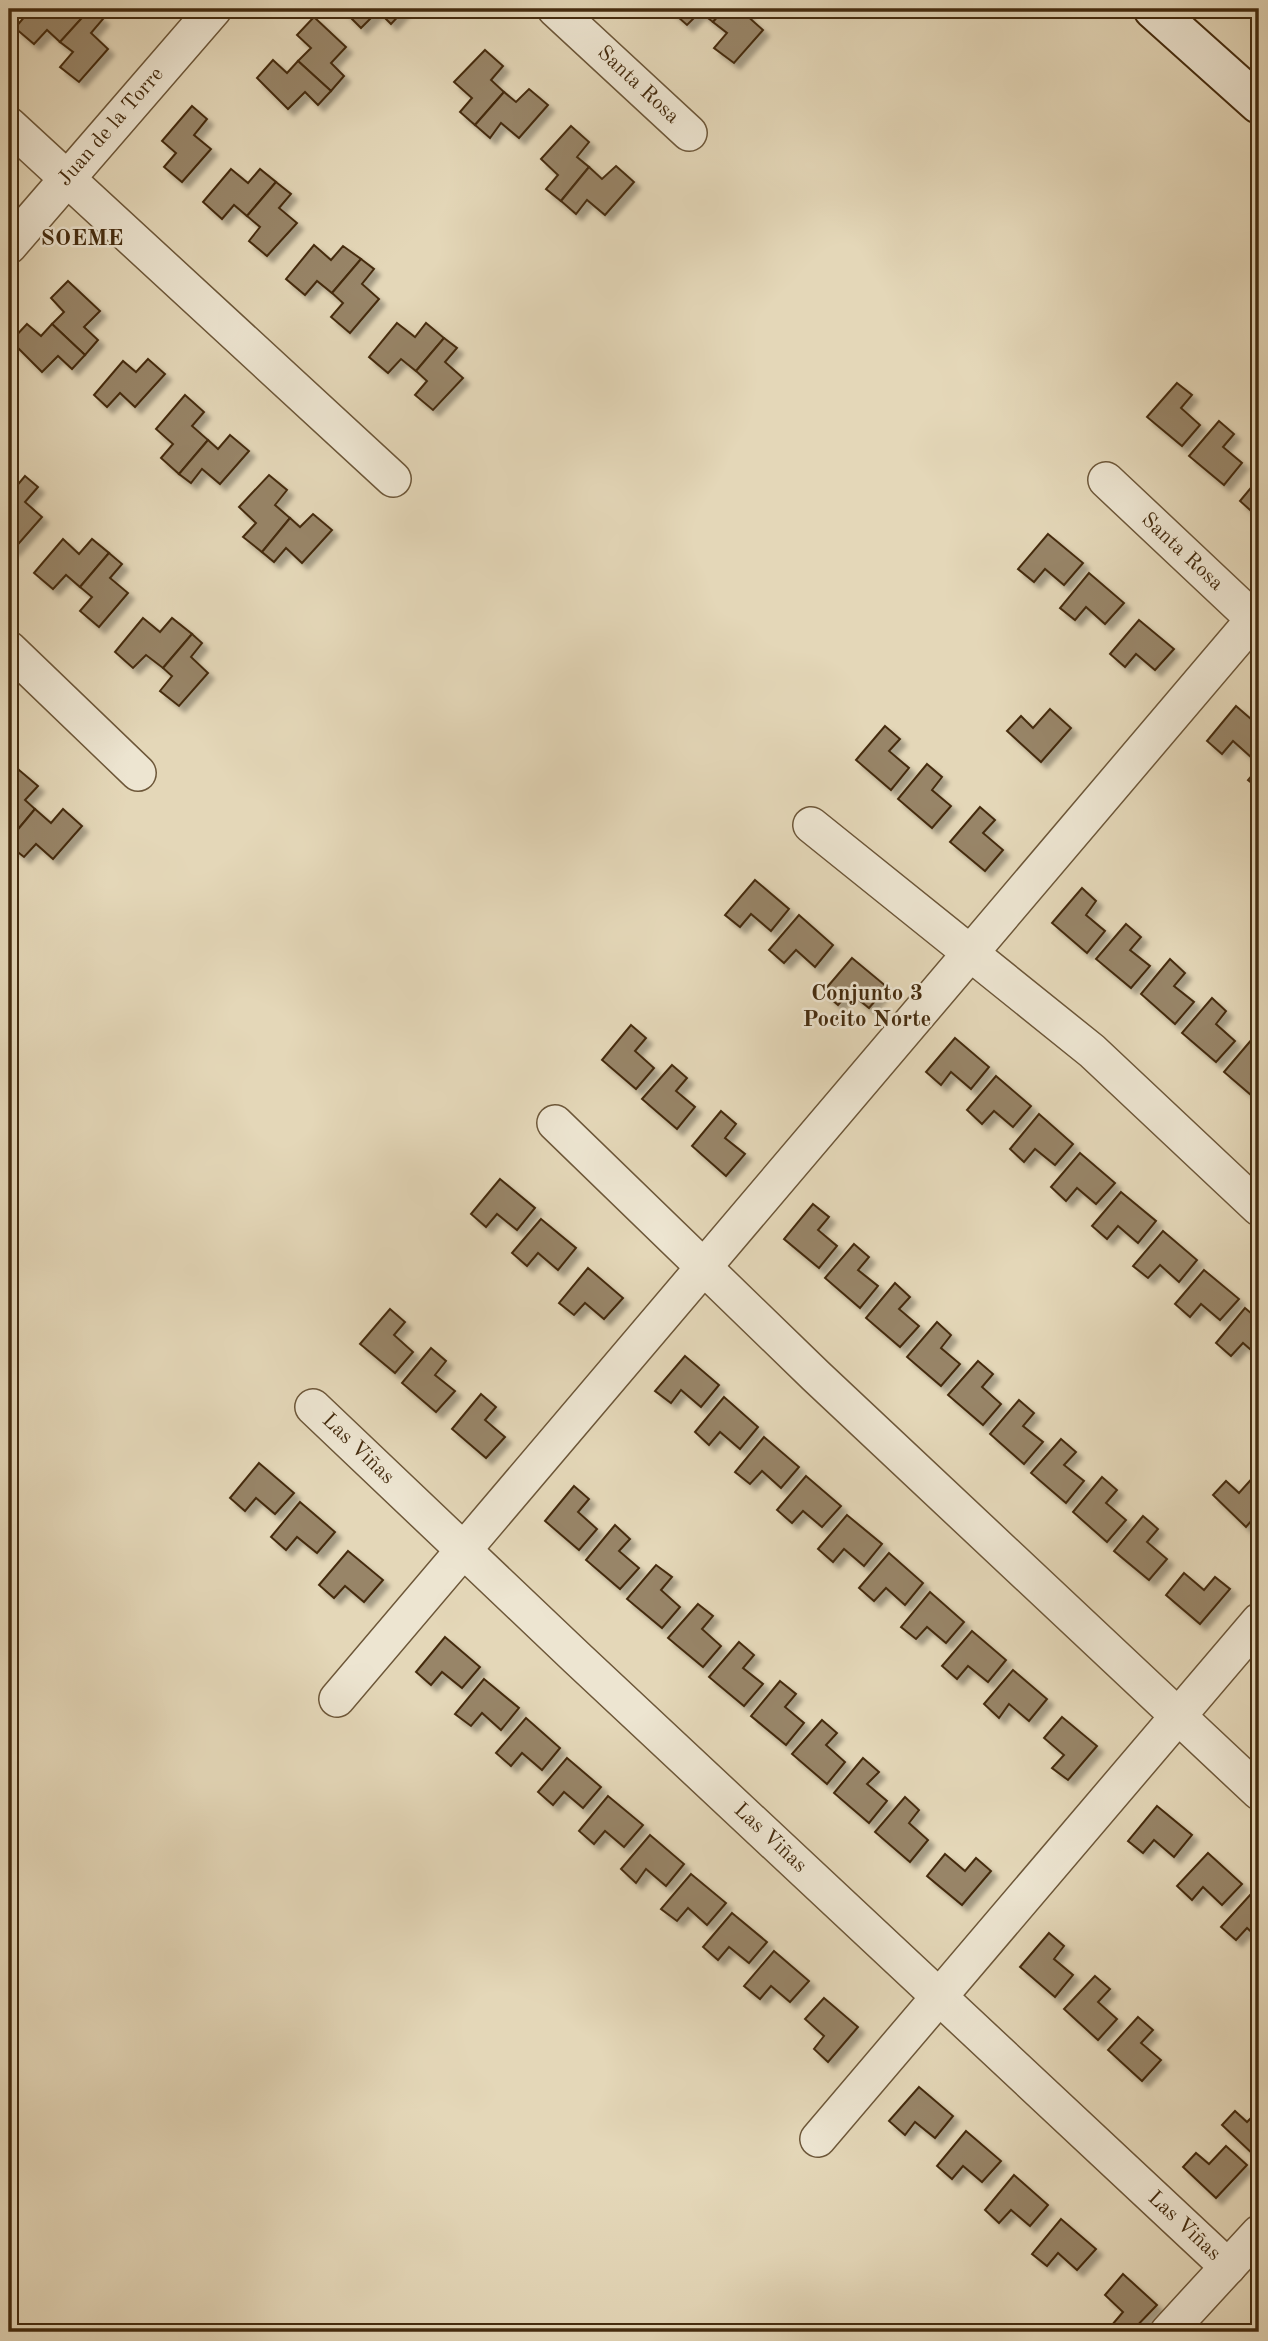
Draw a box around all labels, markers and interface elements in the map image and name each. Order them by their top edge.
street label: Santa Rosa [593,42,683,128]
street label: Juan de la Torre [54,64,168,190]
district label: SOEME [41,227,123,250]
street label: Santa Rosa [1137,509,1227,595]
district label: Conjunto 3 Pocito Norte [803,982,931,1031]
street label: Las Viñas [318,1410,398,1488]
street label: Las Viñas [729,1799,811,1877]
street label: Las Viñas [1143,2187,1225,2265]

